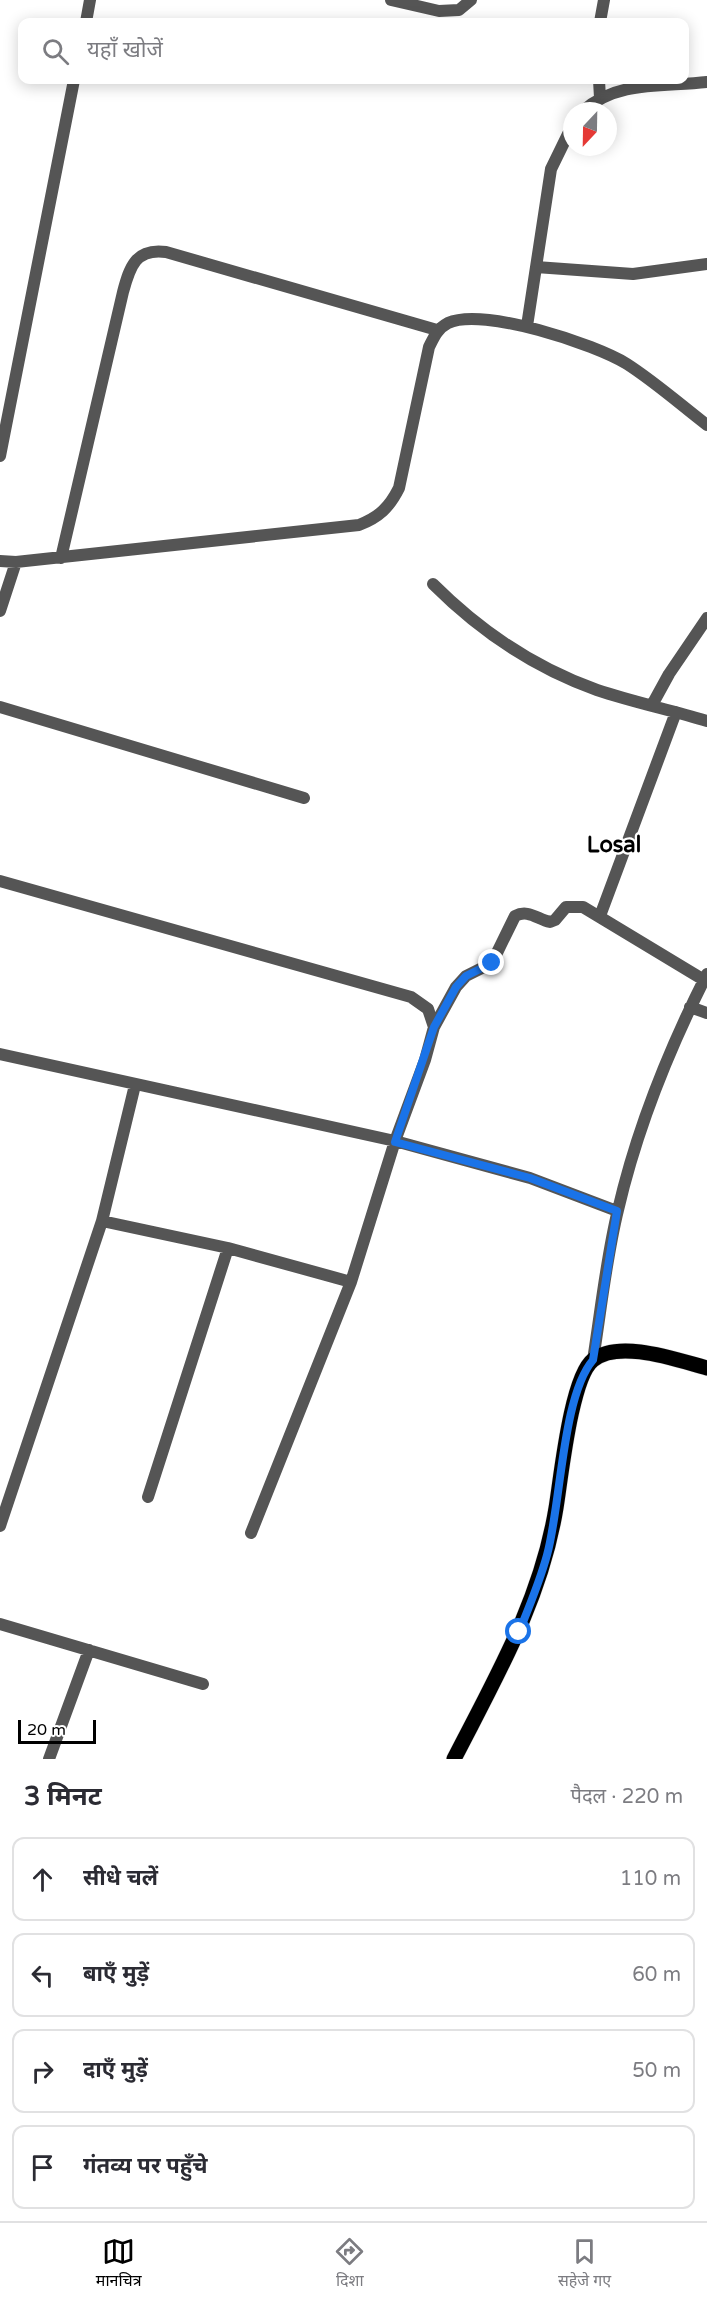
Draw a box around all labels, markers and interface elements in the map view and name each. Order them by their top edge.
search box [18,18,689,84]
icon: search [39,35,72,68]
text: यहाँ खोजें [87,37,163,63]
north arrow [563,102,617,156]
district label: Losal [587,832,641,858]
route end [478,949,504,975]
route start [505,1618,531,1644]
scale bar [18,1717,96,1744]
text: 20 m [27,1720,66,1740]
text: 3 मिनट [24,1781,102,1812]
text: पैदल · 220 m [571,1785,683,1809]
icon: ahead [26,1863,59,1896]
text: सीधे चलें [83,1865,158,1891]
text: 110 m [620,1867,681,1891]
icon: left [26,1959,59,1992]
text: बाएँ मुड़ें [83,1961,149,1987]
text: 60 m [632,1963,681,1987]
icon: right [26,2055,59,2088]
text: दाएँ मुड़ें [83,2057,148,2083]
text: 50 m [632,2059,681,2083]
icon: arrive [26,2151,59,2184]
text: गंतव्य पर पहुँचे [83,2153,208,2179]
tab: मानचित्र [96,2235,142,2293]
tab: दिशा [333,2235,366,2293]
tab: सहेजे गए [558,2235,611,2293]

